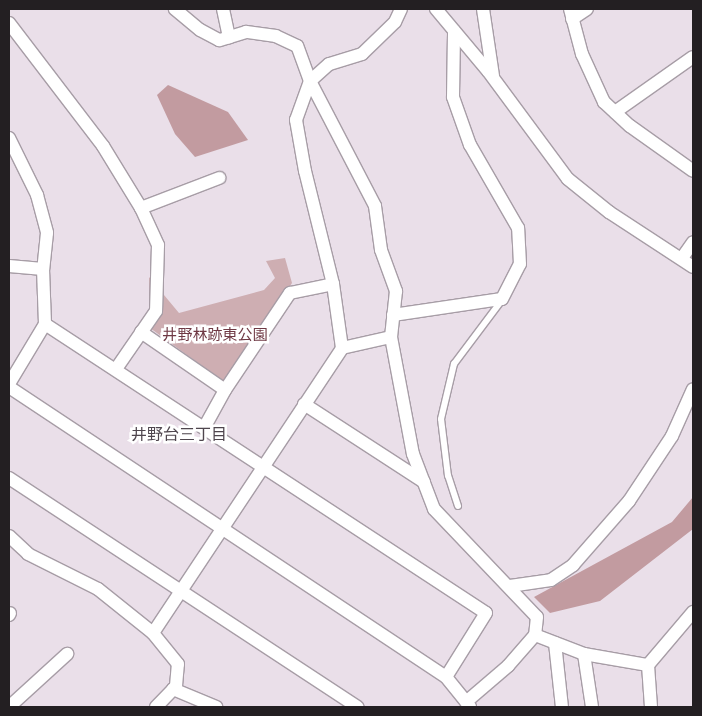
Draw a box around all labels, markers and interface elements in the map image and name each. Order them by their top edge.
park label: 井野林跡東公園 [163,327,267,345]
district label: 井野台三丁目 [131,425,227,445]

